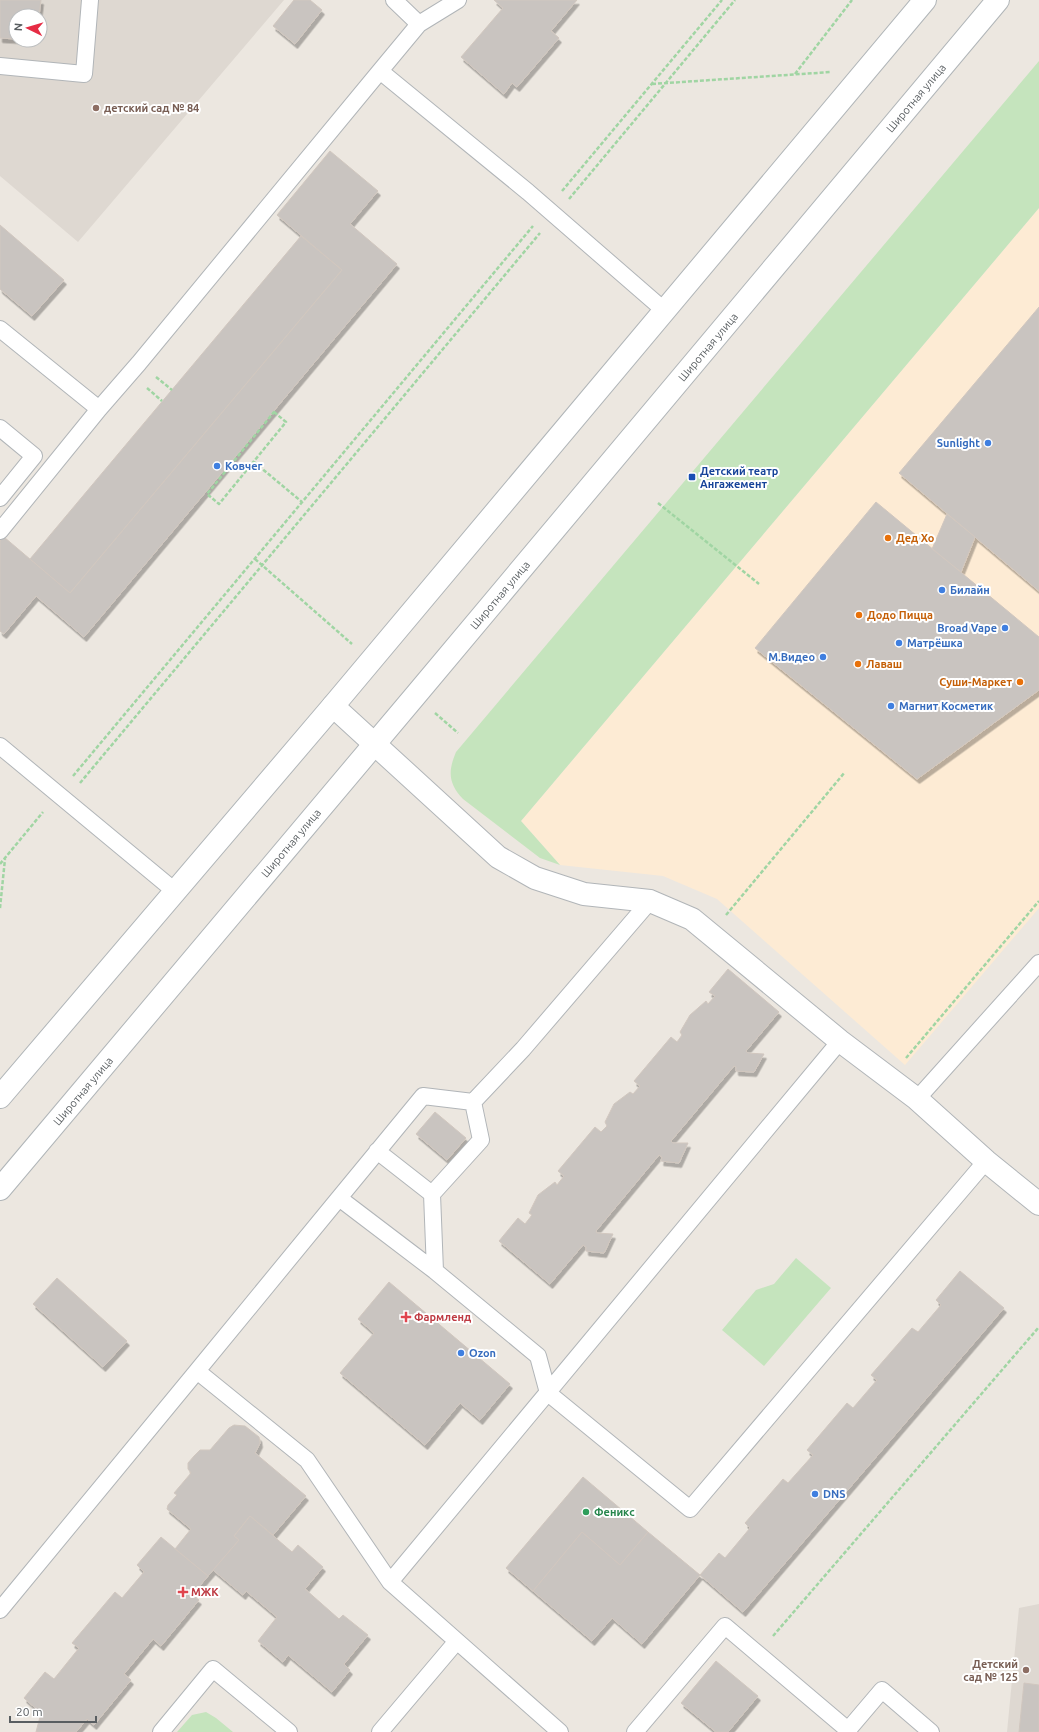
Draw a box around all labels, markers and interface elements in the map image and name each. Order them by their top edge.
north arrow [8,8,48,48]
text: N [12,23,24,32]
street label: Широтная улица [884,61,948,135]
place label: детский сад № 84 [104,102,199,114]
marker: детский сад № 84 [91,103,101,113]
street label: Широтная улица [676,310,740,384]
place label: Sunlight [937,437,980,449]
marker: Sunlight [983,438,993,448]
place label: Ковчег [225,460,262,472]
marker: Ковчег [212,461,222,471]
place label: Детский театр Ангажемент [700,465,779,490]
marker: Детский театр Ангажемент [687,472,697,482]
place label: Дед Хо [896,532,935,544]
marker: Дед Хо [883,533,893,543]
street label: Широтная улица [468,558,532,632]
place label: Билайн [950,584,990,596]
marker: Билайн [937,585,947,595]
place label: Додо Пицца [867,609,933,621]
marker: Додо Пицца [854,610,864,620]
place label: Broad Vape [937,622,997,634]
marker: Broad Vape [1000,623,1010,633]
place label: Матрёшка [907,637,963,649]
marker: Матрёшка [894,638,904,648]
place label: М.Видео [768,651,815,663]
marker: М.Видео [818,652,828,662]
place label: Лаваш [866,658,902,670]
marker: Лаваш [853,659,863,669]
place label: Суши-Маркет [939,676,1012,688]
marker: Суши-Маркет [1015,677,1025,687]
place label: Магнит Косметик [899,700,994,712]
marker: Магнит Косметик [886,701,896,711]
street label: Широтная улица [259,806,323,880]
street label: Широтная улица [51,1054,115,1128]
place label: Фармленд [414,1311,471,1323]
marker: Фармленд [401,1312,411,1322]
place label: Ozon [469,1347,496,1359]
marker: Ozon [456,1348,466,1358]
place label: DNS [823,1488,845,1500]
marker: DNS [810,1489,820,1499]
place label: Феникс [594,1506,635,1518]
marker: Феникс [581,1507,591,1517]
place label: МЖК [191,1586,219,1598]
marker: МЖК [178,1587,188,1597]
place label: Детский сад № 125 [963,1658,1018,1683]
marker: Детский сад № 125 [1021,1665,1031,1675]
scale bar [10,1698,96,1724]
text: 20 m [16,1705,43,1718]

